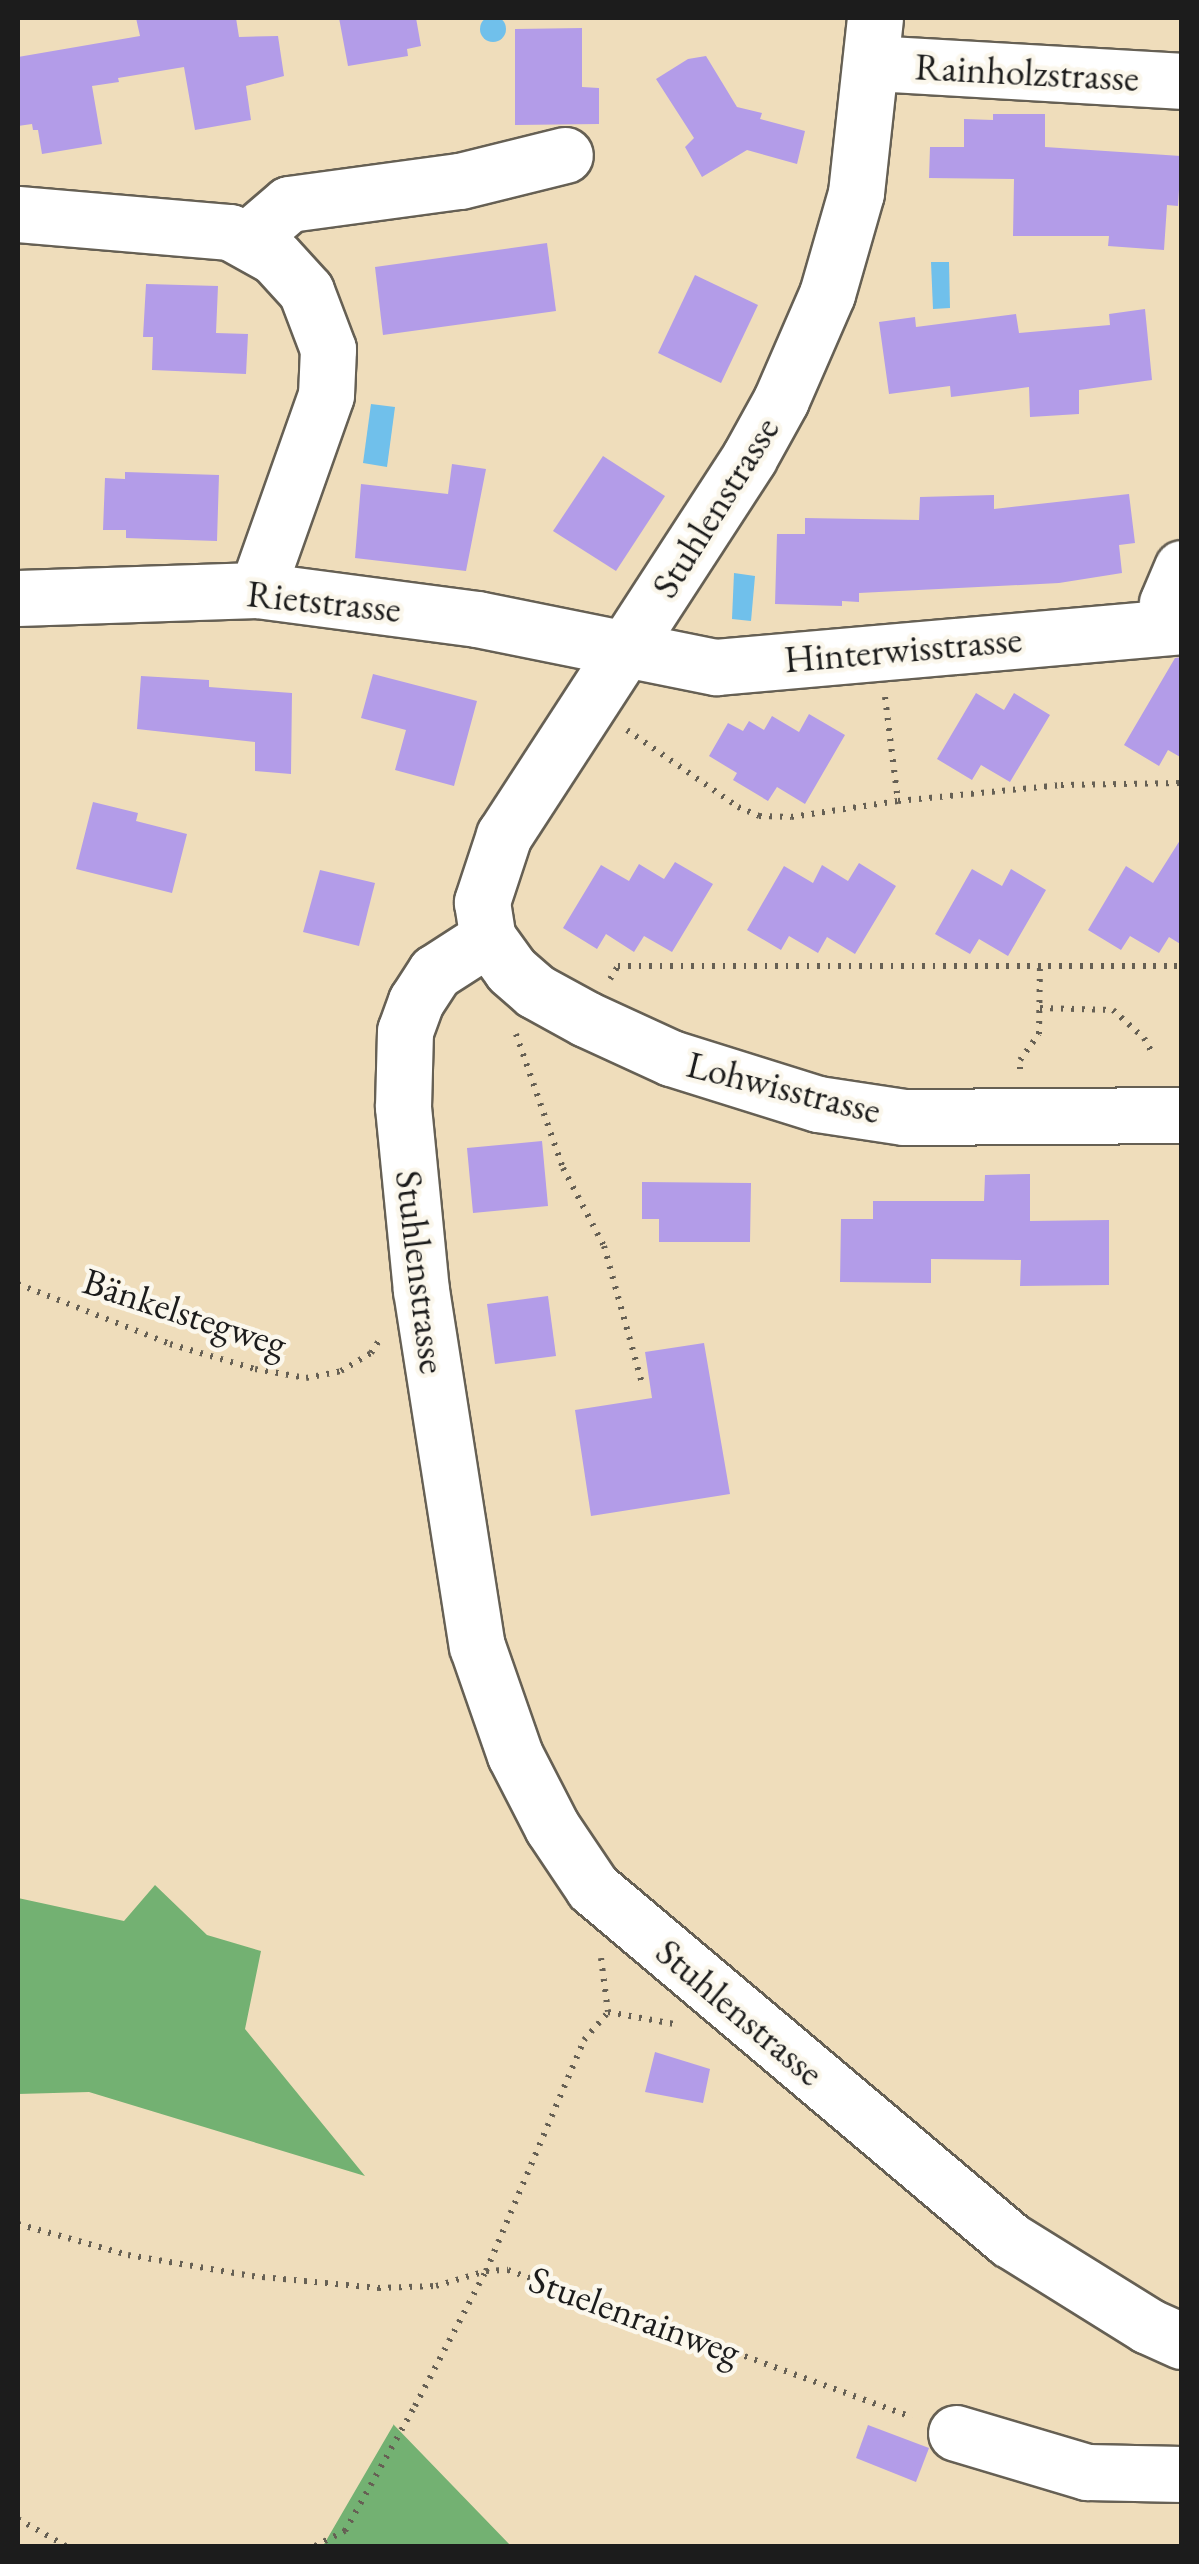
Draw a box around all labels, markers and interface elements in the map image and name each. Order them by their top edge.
street label: Rainholzstrasse [914,43,1140,101]
street label: Stuhlenstrasse [641,408,789,606]
street label: Rietstrasse [245,570,403,632]
street label: Hinterwisstrasse [782,616,1024,682]
street label: Lohwisstrasse [682,1041,886,1133]
street label: Stuhlenstrasse [386,1168,456,1376]
street label: Bänkelstegweg [77,1258,293,1366]
street label: Stuhlenstrasse [647,1929,833,2095]
street label: Stuelenrainweg [523,2256,747,2374]

